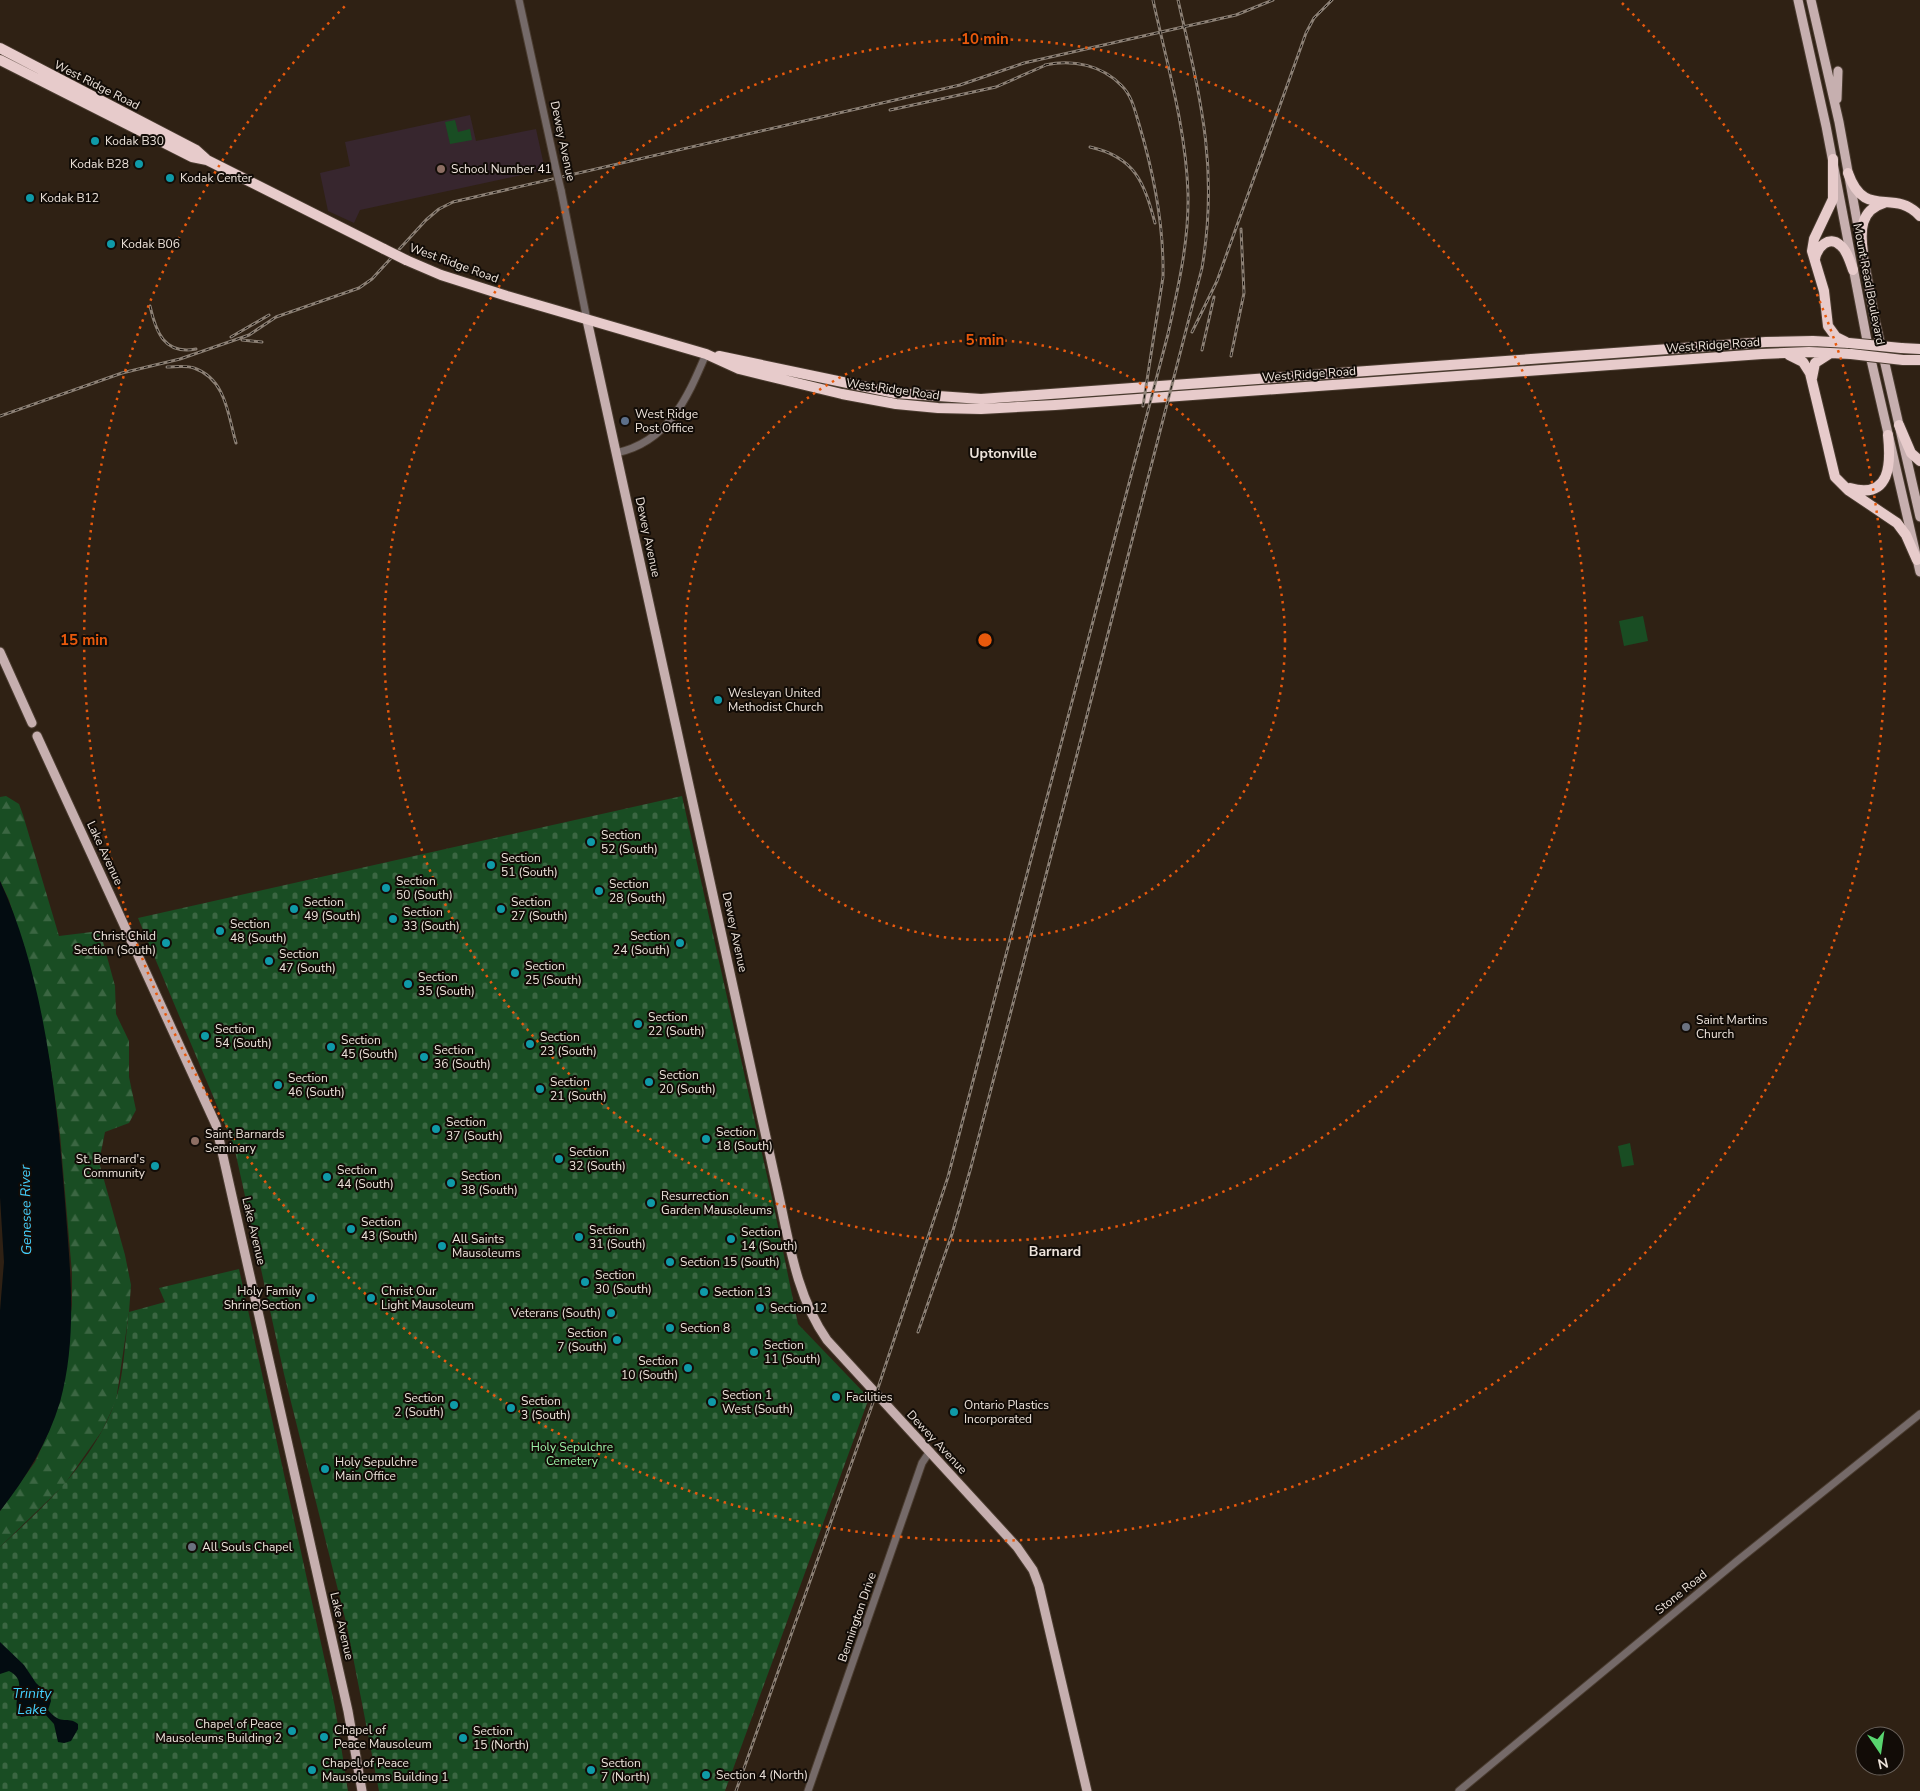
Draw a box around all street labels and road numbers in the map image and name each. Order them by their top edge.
street label: West Ridge Road [51,57,143,113]
street label: Dewey Avenue [547,99,579,183]
street label: Mount Read Boulevard [1849,222,1889,346]
street label: West Ridge Road [407,239,501,287]
street label: West Ridge Road [1665,334,1761,356]
street label: West Ridge Road [1261,363,1357,385]
street label: West Ridge Road [845,375,941,403]
street label: Dewey Avenue [632,495,664,579]
street label: Lake Avenue [83,818,127,888]
street label: Dewey Avenue [719,890,751,974]
street label: Lake Avenue [238,1196,270,1266]
street label: Dewey Avenue [903,1407,971,1477]
street label: Stone Road [1652,1566,1710,1618]
street label: Bennington Drive [834,1570,880,1664]
street label: Lake Avenue [326,1591,358,1661]

